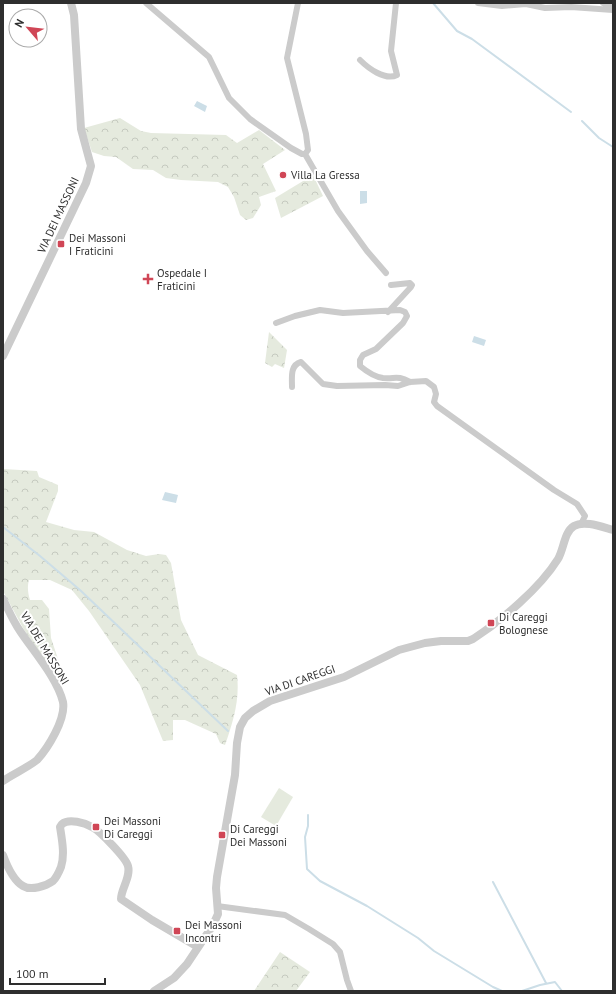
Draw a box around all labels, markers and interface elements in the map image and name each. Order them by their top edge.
north arrow [8,8,48,48]
text: N [11,17,27,30]
place label: Villa La Gressa [290,168,360,182]
marker: Villa La Gressa [278,170,288,180]
street label: VIA DEI MASSONI [34,175,82,256]
place label: Dei Massoni I Fraticini [69,231,126,258]
marker: Dei Massoni I Fraticini [56,239,66,249]
place label: Ospedale I Fraticini [157,266,207,293]
marker: Ospedale I Fraticini [142,273,154,285]
street label: VIA DEI MASSONI [17,608,72,687]
place label: Di Careggi Bolognese [499,610,549,637]
marker: Di Careggi Bolognese [486,618,496,628]
street label: VIA DI CAREGGI [262,661,337,699]
place label: Dei Massoni Di Careggi [104,814,161,841]
marker: Dei Massoni Di Careggi [91,822,101,832]
place label: Di Careggi Dei Massoni [230,822,287,849]
marker: Di Careggi Dei Massoni [217,830,227,840]
place label: Dei Massoni Incontri [185,918,242,945]
marker: Dei Massoni Incontri [172,926,182,936]
scale bar [10,960,105,986]
text: 100 m [16,966,49,981]

